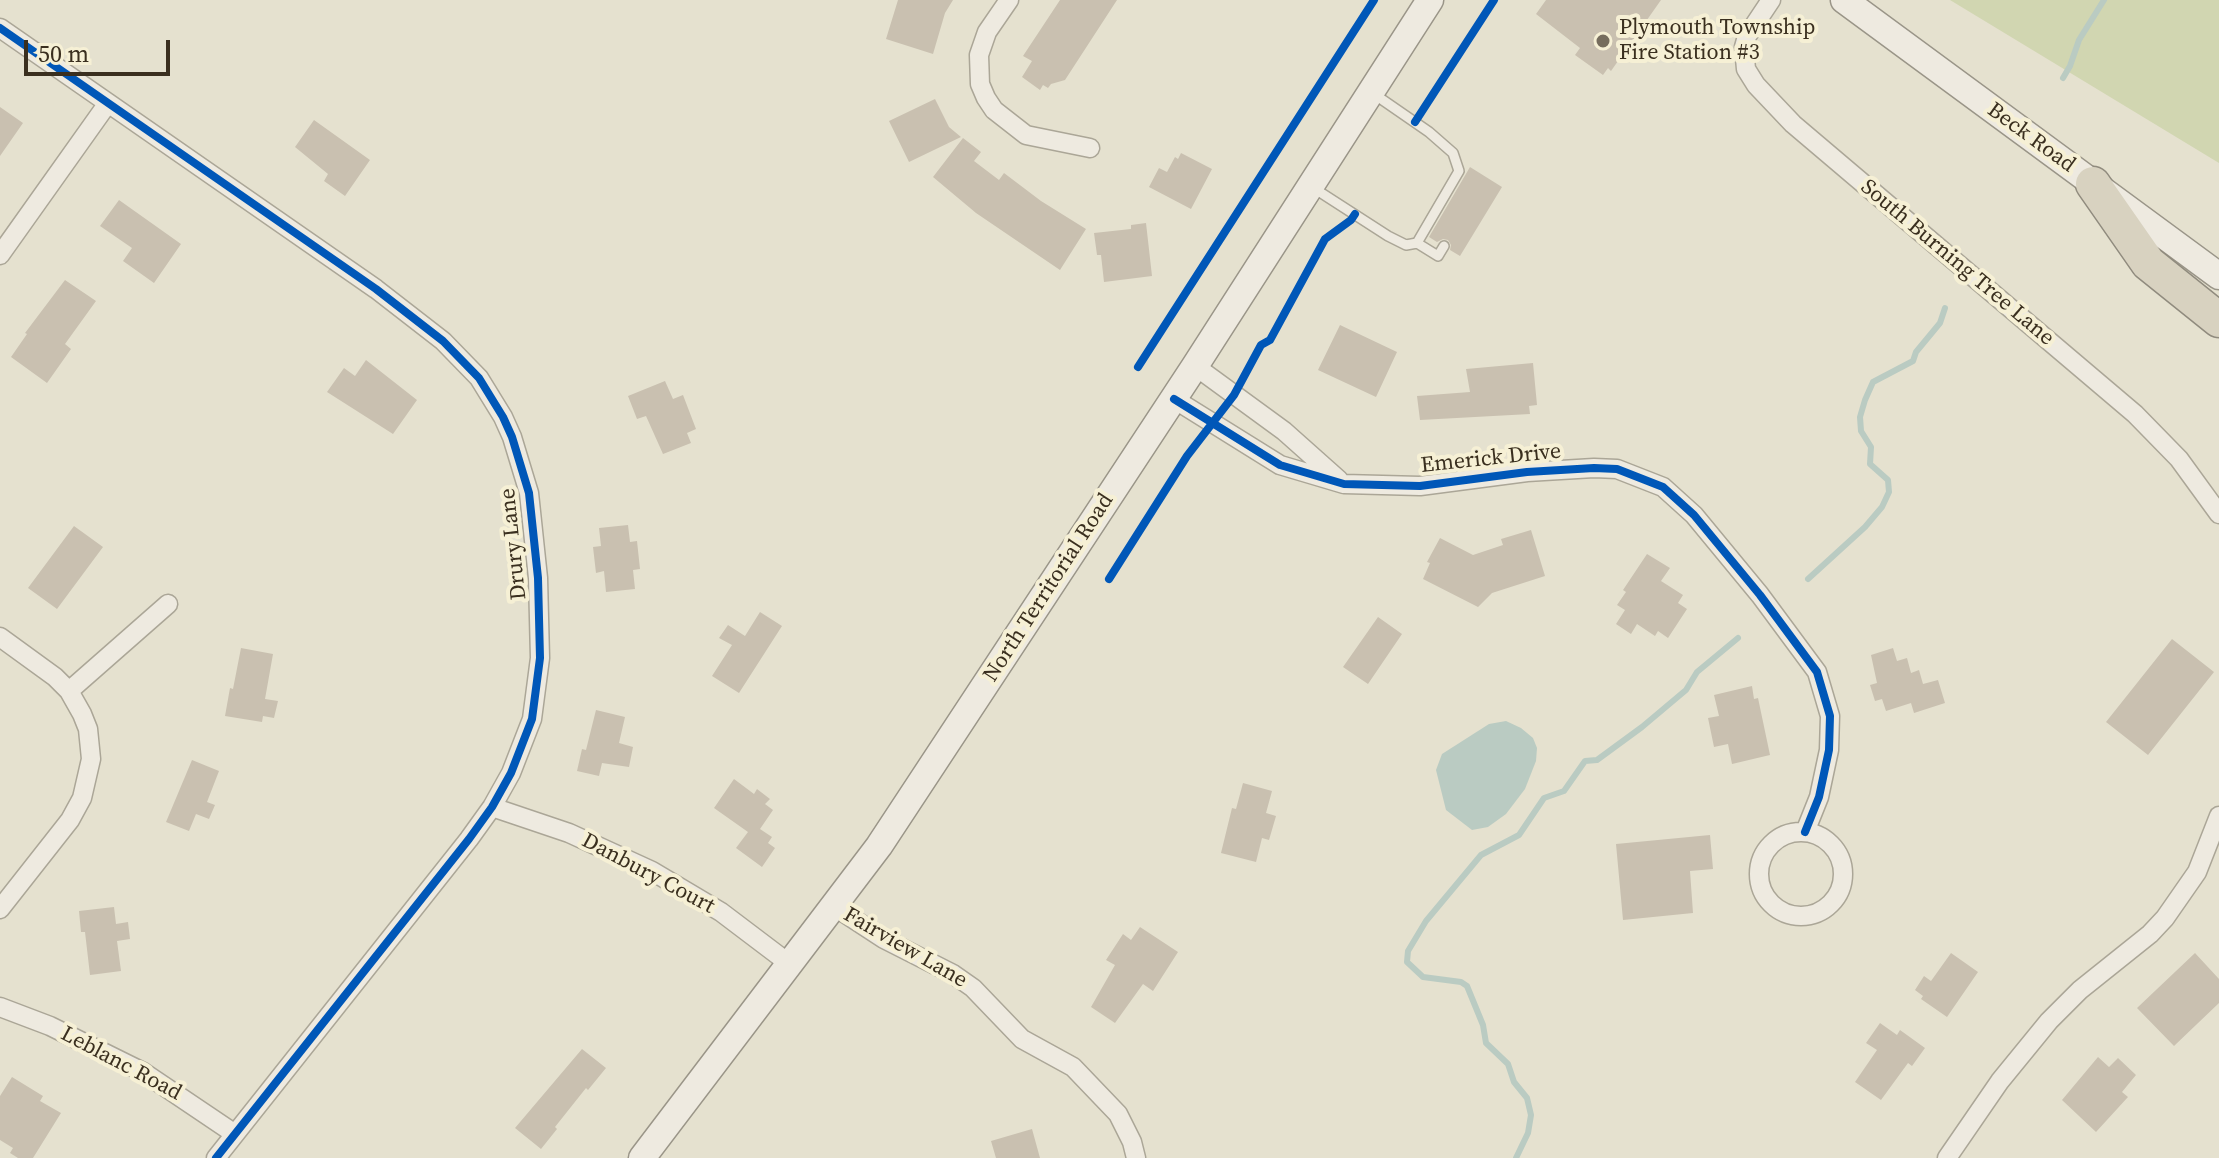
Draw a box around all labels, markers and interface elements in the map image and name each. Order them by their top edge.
place label: Plymouth Township Fire Station #3 [1619,15,1815,66]
scale bar [28,24,174,74]
marker: Plymouth Township Fire Station #3 [1594,32,1612,50]
text: 50 m [38,37,89,70]
street label: Beck Road [1982,97,2080,179]
street label: South Burning Tree Lane [1855,174,2059,352]
street label: Emerick Drive [1420,439,1562,479]
street label: Drury Lane [495,487,533,601]
street label: North Territorial Road [978,489,1120,687]
street label: Danbury Court [577,828,719,920]
street label: Fairview Lane [838,902,972,994]
street label: Leblanc Road [56,1021,186,1107]

